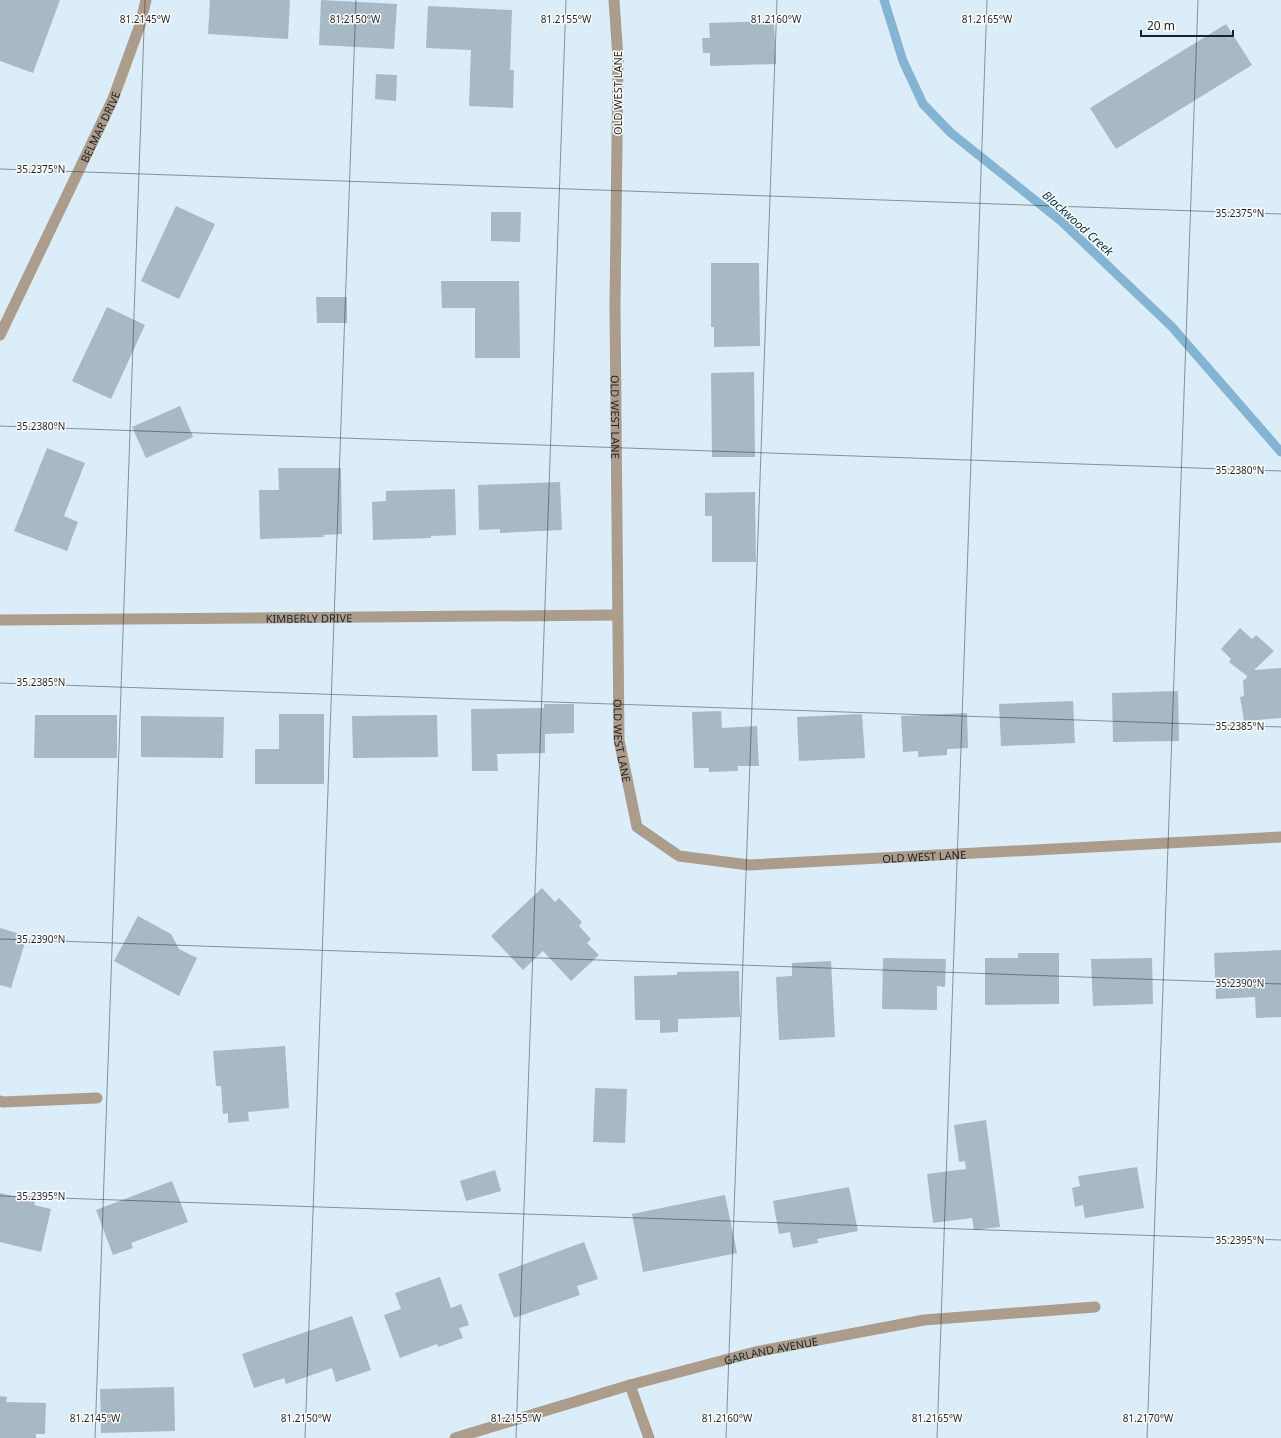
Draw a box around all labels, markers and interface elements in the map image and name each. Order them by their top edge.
text: 81.2145°W [120,12,171,26]
text: 81.2150°W [330,12,381,26]
text: 81.2155°W [541,12,592,26]
text: 81.2160°W [751,12,802,26]
text: 81.2165°W [962,12,1013,26]
scale bar [1141,12,1233,38]
text: 20 m [1147,17,1175,34]
street label: OLD WEST LANE [610,51,625,135]
street label: BELMAR DRIVE [76,89,123,165]
text: 35.2375°N [17,162,65,176]
water label: Blackwood Creek [1039,186,1118,260]
text: 35.2375°N [1216,206,1264,220]
street label: OLD WEST LANE [608,375,624,459]
text: 35.2380°N [17,419,65,433]
text: 35.2380°N [1216,463,1264,477]
street label: KIMBERLY DRIVE [266,610,352,625]
text: 35.2385°N [17,675,65,689]
street label: OLD WEST LANE [611,699,635,783]
text: 35.2385°N [1216,719,1264,733]
street label: OLD WEST LANE [882,846,966,865]
text: 35.2390°N [17,932,65,946]
text: 35.2390°N [1216,976,1264,990]
text: 35.2395°N [17,1189,65,1203]
text: 35.2395°N [1216,1233,1264,1247]
street label: GARLAND AVENUE [722,1333,819,1367]
text: 81.2145°W [70,1411,121,1425]
text: 81.2150°W [281,1411,332,1425]
text: 81.2155°W [491,1411,542,1425]
text: 81.2160°W [702,1411,753,1425]
text: 81.2165°W [912,1411,963,1425]
text: 81.2170°W [1123,1411,1174,1425]

